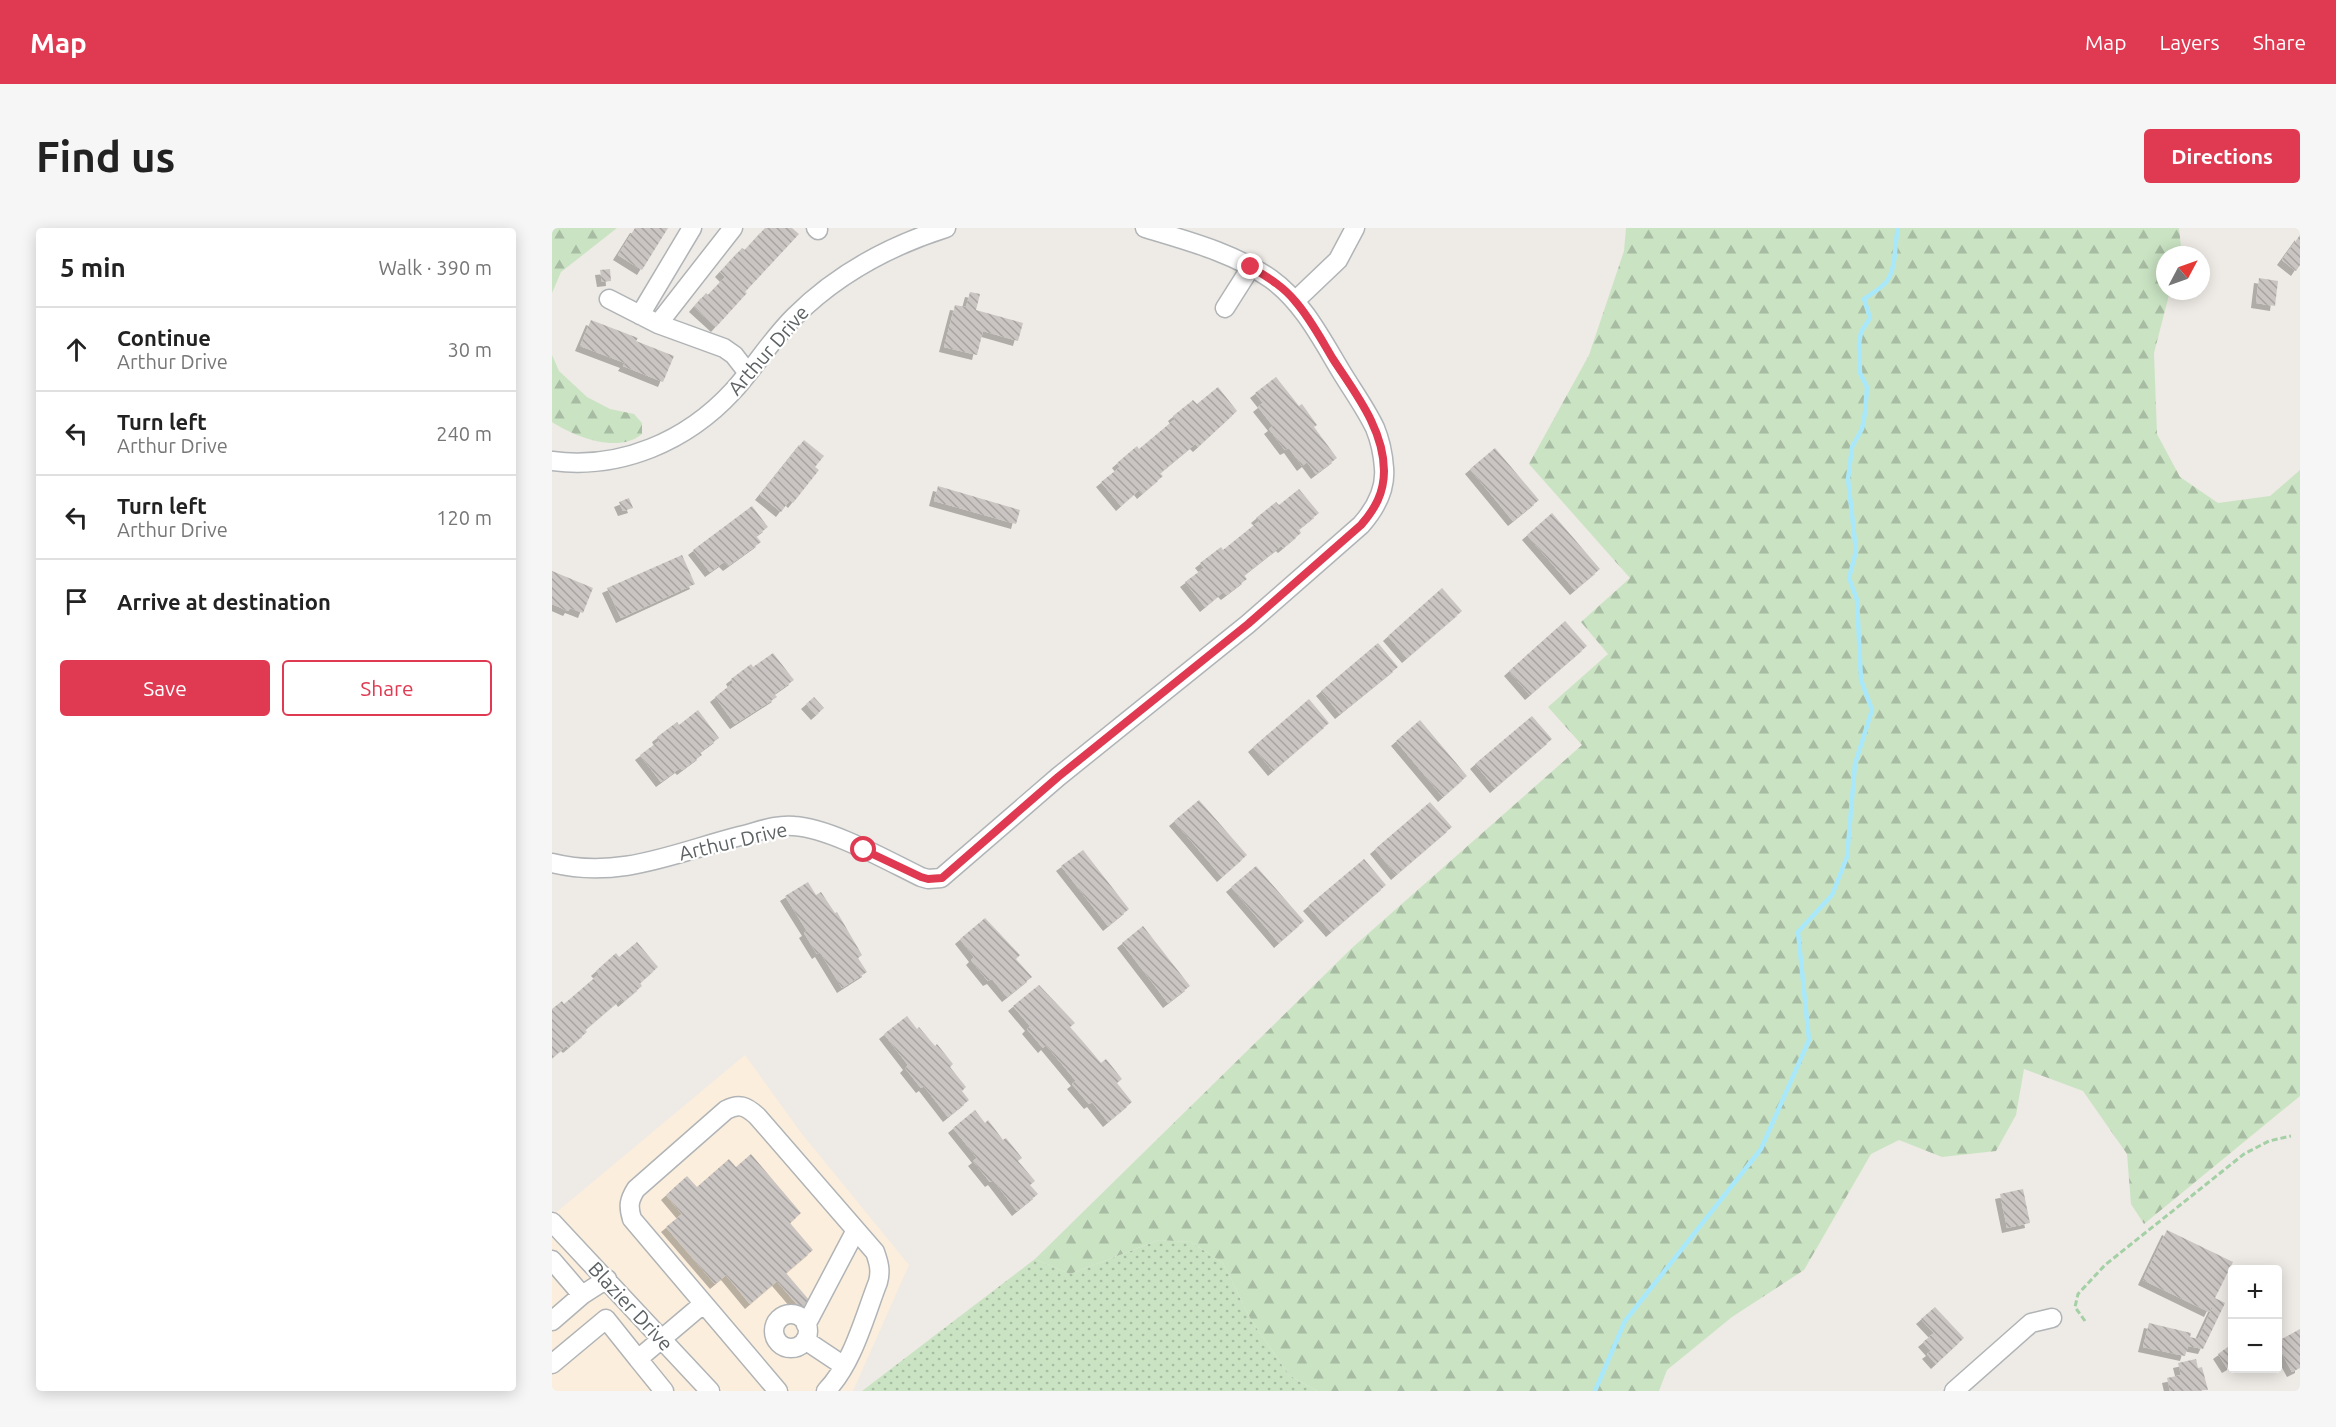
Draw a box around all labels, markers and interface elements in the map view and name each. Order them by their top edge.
text: Map [30,27,87,58]
text: Map [2085,30,2126,54]
text: Layers [2159,30,2220,54]
text: Share [2253,30,2306,54]
button: Directions [2144,129,2300,183]
text: Find us [36,133,175,180]
north arrow [2156,246,2210,300]
text: 5 min [60,253,126,282]
route end [1237,253,1263,279]
text: Walk · 390 m [379,256,492,279]
street label: Arthur Drive [723,301,813,399]
text: Continue [117,325,211,350]
icon: ahead [60,333,93,366]
text: 30 m [448,338,492,361]
text: Arthur Drive [117,350,228,373]
text: Turn left [117,409,207,434]
icon: left [60,417,93,450]
text: 240 m [436,422,492,445]
text: Arthur Drive [117,434,228,457]
text: Turn left [117,493,207,518]
icon: left [60,501,93,534]
text: 120 m [436,506,492,529]
text: Arthur Drive [117,518,228,541]
icon: arrive [60,585,93,618]
text: Arrive at destination [117,589,331,614]
button: Save [60,660,270,716]
button: Share [282,660,492,716]
street label: Arthur Drive [676,817,790,865]
route start [850,836,876,862]
street label: Blazier Drive [584,1257,678,1355]
map controls [2228,1265,2282,1373]
button: + [2228,1265,2282,1319]
button: − [2228,1319,2282,1373]

